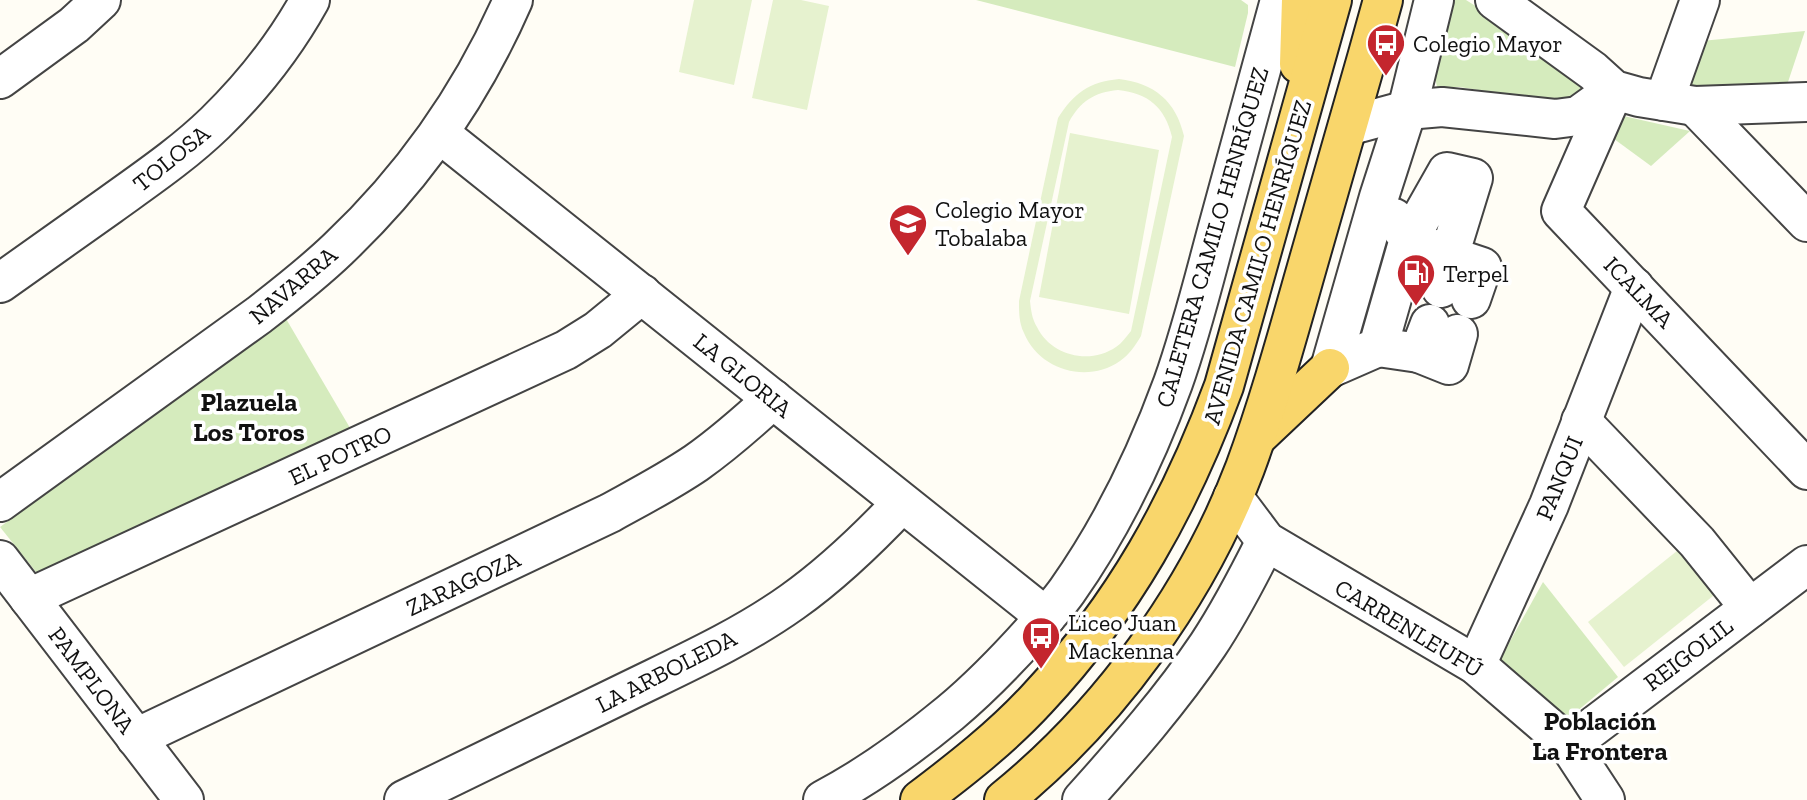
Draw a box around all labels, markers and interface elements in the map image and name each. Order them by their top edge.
bus stop icon: Colegio Mayor [1365,22,1407,77]
place label: Colegio Mayor [1413,29,1562,58]
street label: CALETERA CAMILO HENRÍQUEZ [1149,63,1275,411]
street label: AVENIDA CAMILO HENRÍQUEZ [1197,96,1317,428]
street label: TOLOSA [127,118,216,198]
place label: Colegio Mayor Tobalaba [935,195,1084,252]
school or university icon: Colegio Mayor Tobalaba [887,202,929,257]
street label: NAVARRA [243,240,343,330]
street label: ICALMA [1598,250,1680,334]
fuel station icon: Terpel [1395,252,1437,307]
place label: Terpel [1443,259,1509,288]
street label: LA GLORIA [688,327,798,424]
district label: Plazuela Los Toros [193,386,305,448]
street label: EL POTRO [284,419,396,491]
street label: PANQUI [1529,432,1589,524]
street label: ZARAGOZA [401,544,525,622]
street label: CARRENLEUFÚ [1330,572,1488,684]
place label: Liceo Juan Mackenna [1068,608,1177,665]
street label: REIGOLIL [1638,611,1738,697]
bus stop icon: Liceo Juan Mackenna [1020,615,1062,670]
street label: PAMPLONA [43,621,142,739]
street label: LA ARBOLEDA [591,623,741,719]
district label: Población La Frontera [1532,705,1668,767]

